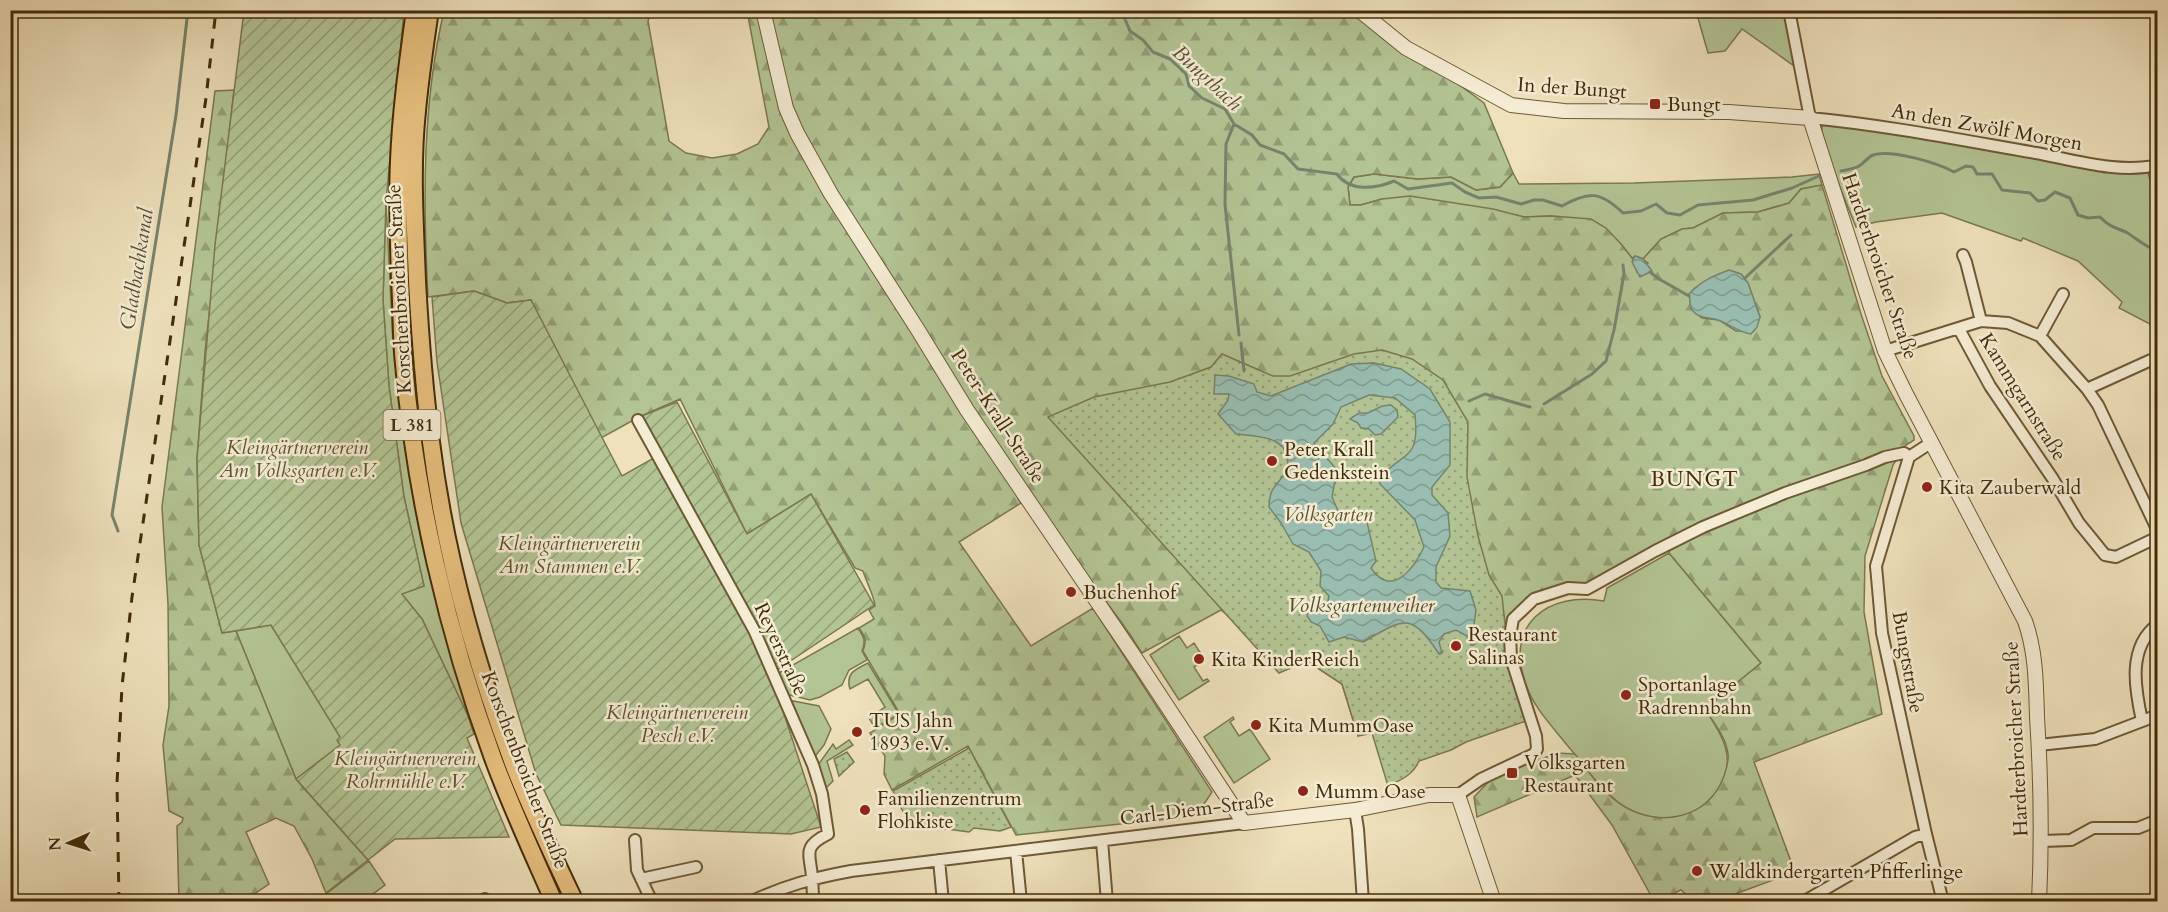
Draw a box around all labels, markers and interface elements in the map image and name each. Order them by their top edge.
water label: Bungtbach [1166,38,1248,118]
street label: In der Bungt [1516,71,1628,105]
place label: Bungt [1667,91,1721,118]
marker: Bungt [1648,97,1662,111]
street label: An den Zwölf Morgen [1889,97,2085,157]
street label: Hardterbroicher Straße [1835,169,1925,363]
street label: Korschenbroicher Straße [380,184,418,394]
water label: Gladbachkanal [113,205,161,332]
street label: Kammgarnstraße [1973,328,2073,466]
street label: Peter-Krall-Straße [944,343,1052,489]
road number: L 381 [384,410,440,440]
park label: Kleingärtnerverein Am Volksgarten e.V. [218,434,378,484]
place label: Peter Krall Gedenkstein [1284,436,1390,486]
marker: Peter Krall Gedenkstein [1265,454,1279,468]
district label: BUNGT [1651,465,1739,494]
place label: Kita Zauberwald [1939,474,2082,501]
marker: Kita Zauberwald [1920,480,1934,494]
park label: Volksgarten [1283,501,1373,528]
park label: Kleingärtnerverein Am Stammen e.V. [498,530,642,580]
place label: Buchenhof [1083,579,1179,606]
marker: Buchenhof [1064,585,1078,599]
water label: Volksgartenweiher [1287,591,1436,620]
street label: Reyerstraße [748,598,814,700]
street label: Bungtstraße [1886,609,1930,715]
place label: Restaurant Salinas [1468,621,1558,671]
marker: Restaurant Salinas [1449,639,1463,653]
street label: Hardterbroicher Straße [1997,641,2035,837]
place label: Kita KinderReich [1211,646,1359,673]
marker: Kita KinderReich [1192,652,1206,666]
street label: Korschenbroicher Straße [475,667,575,873]
place label: Sportanlage Radrennbahn [1638,671,1753,721]
marker: Sportanlage Radrennbahn [1619,688,1633,702]
park label: Kleingärtnerverein Pesch e.V. [606,699,748,749]
place label: TUS Jahn 1893 e.V. [869,707,954,757]
place label: Kita MummOase [1268,712,1414,739]
marker: Kita MummOase [1249,718,1263,732]
marker: TUS Jahn 1893 e.V. [850,725,864,739]
park label: Kleingärtnerverein Rohrmühle e.V. [334,745,476,795]
place label: Volksgarten Restaurant [1524,749,1627,799]
marker: Volksgarten Restaurant [1505,766,1519,780]
place label: Mumm Oase [1315,778,1426,805]
marker: Mumm Oase [1296,784,1310,798]
place label: Familienzentrum Flohkiste [877,785,1022,835]
street label: Carl-Diem-Straße [1118,786,1276,832]
marker: Familienzentrum Flohkiste [858,803,872,817]
north arrow [39,813,99,873]
text: N [44,836,66,851]
place label: Waldkindergarten Pfifferlinge [1708,858,1963,885]
marker: Waldkindergarten Pfifferlinge [1690,864,1704,878]

